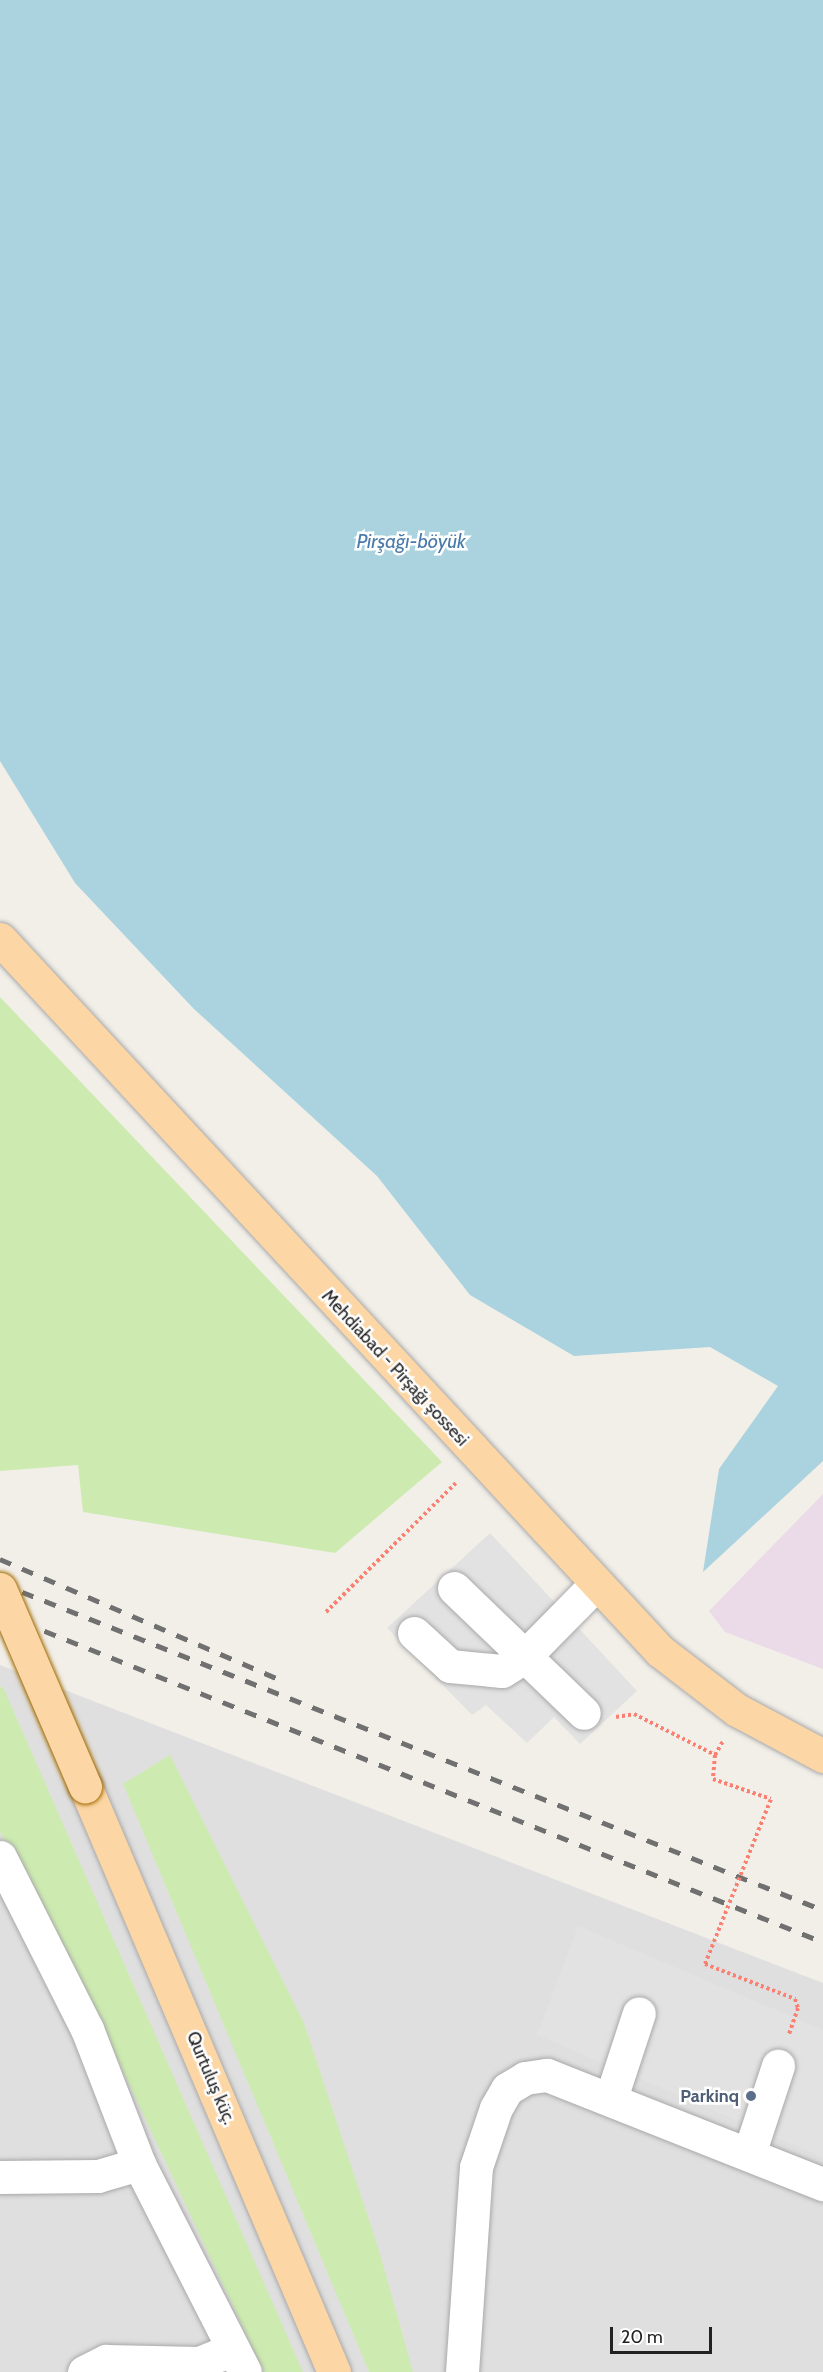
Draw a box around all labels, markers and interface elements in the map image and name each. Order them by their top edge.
water label: Pirşağı-böyük [356,529,466,553]
street label: Mehdiabad - Pirşağı şossesi [317,1285,473,1451]
street label: Qurtuluş küç. [182,2028,240,2128]
place label: Parkinq [680,2085,739,2107]
marker: Parkinq [744,2089,758,2103]
scale bar [613,2315,715,2353]
text: 20 m [621,2326,663,2348]

